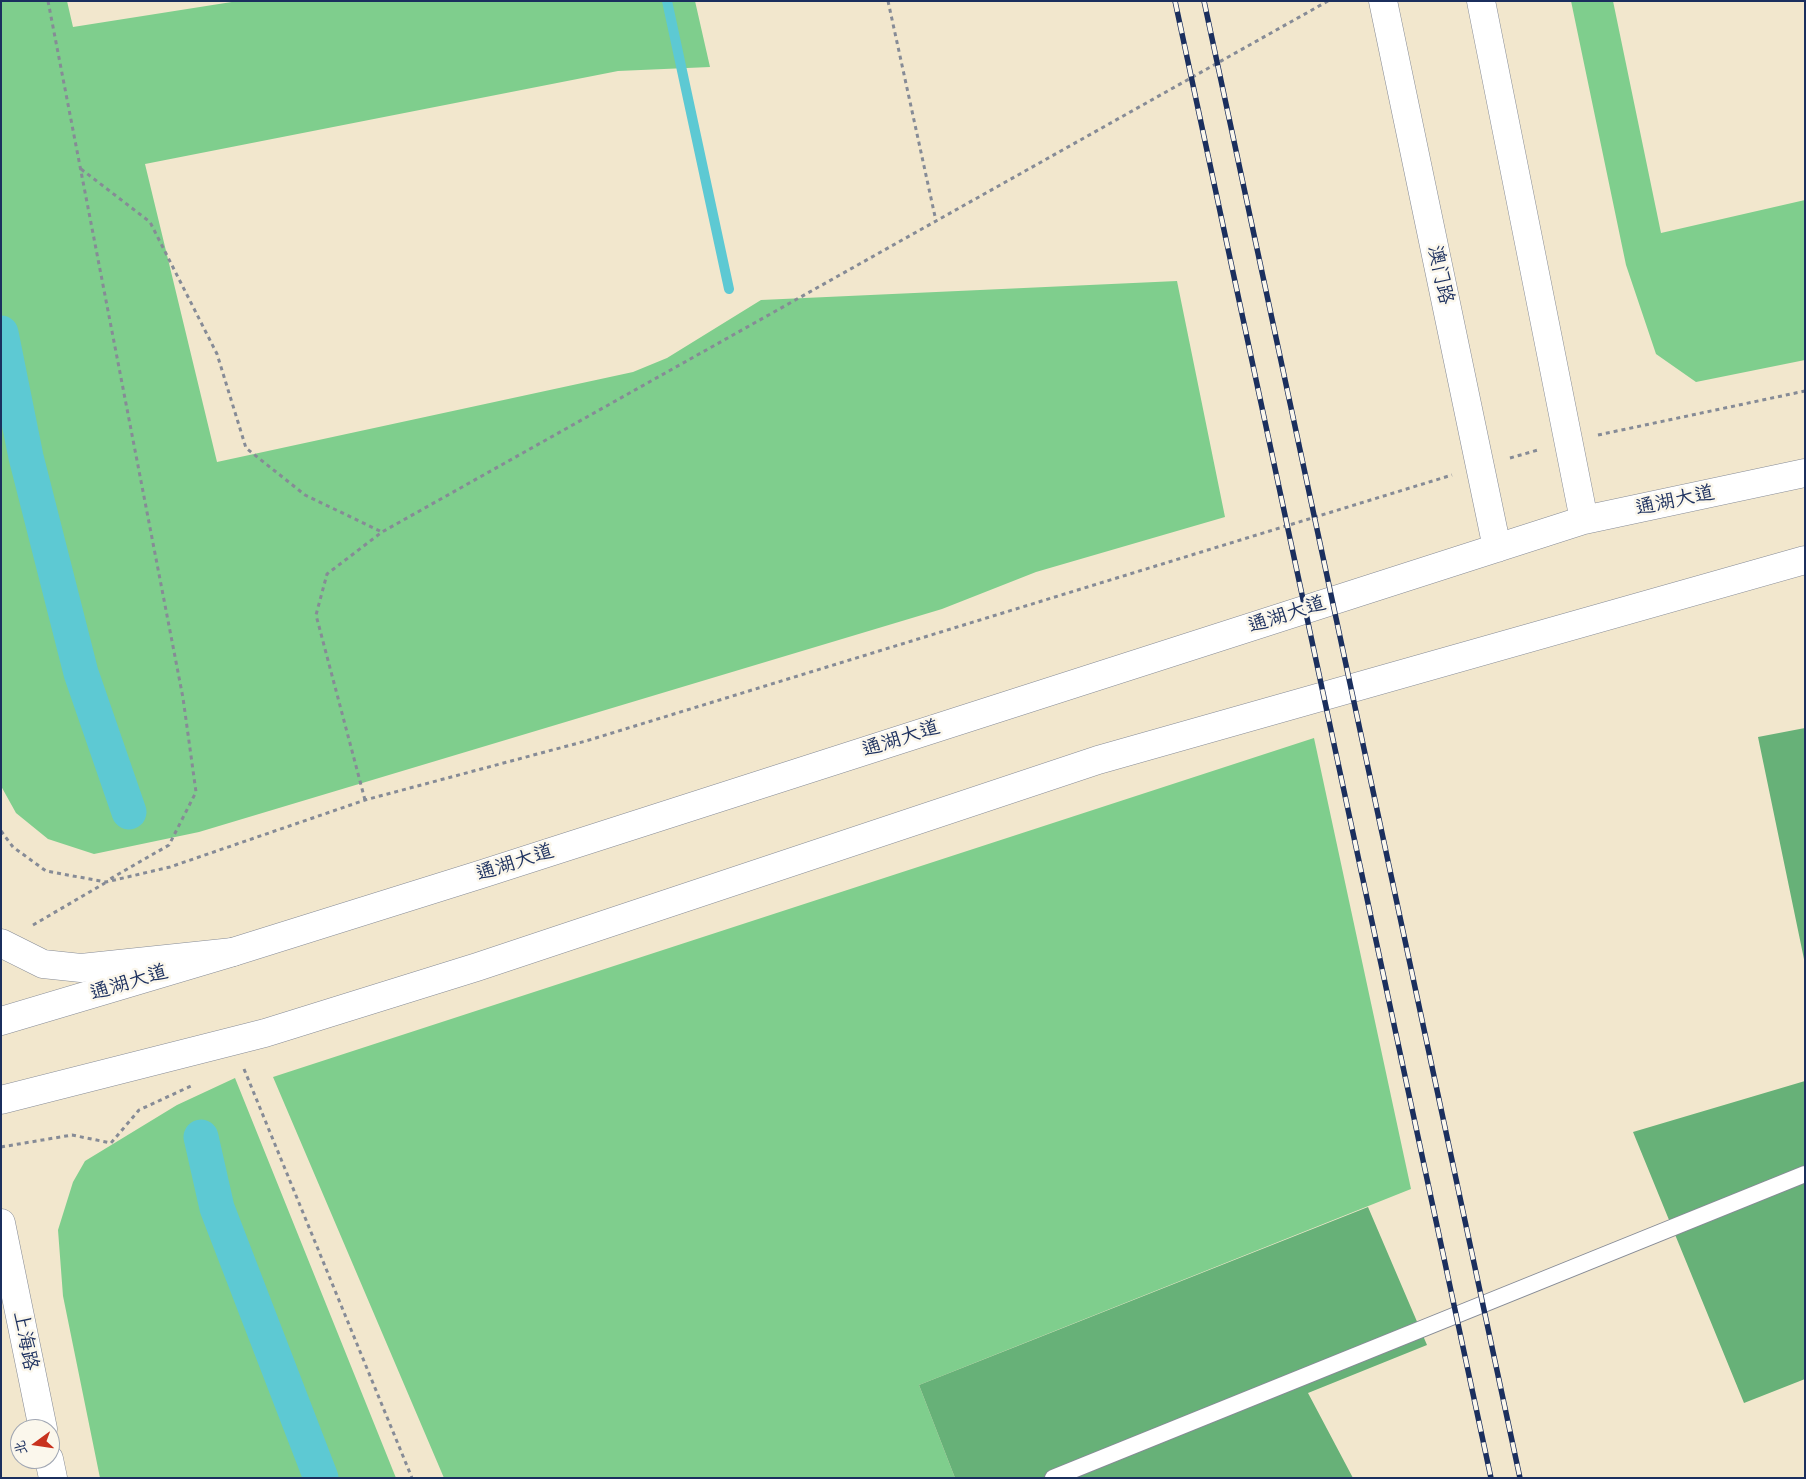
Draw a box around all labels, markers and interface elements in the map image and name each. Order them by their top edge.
street label: 澳门路 [1422,243,1458,307]
street label: 通湖大道 [1633,481,1717,521]
street label: 通湖大道 [1245,591,1329,639]
street label: 通湖大道 [859,715,943,763]
street label: 通湖大道 [473,839,557,887]
street label: 通湖大道 [87,960,171,1006]
street label: 上海路 [7,1309,43,1373]
north arrow [10,1419,60,1469]
text: 北 [11,1439,31,1456]

